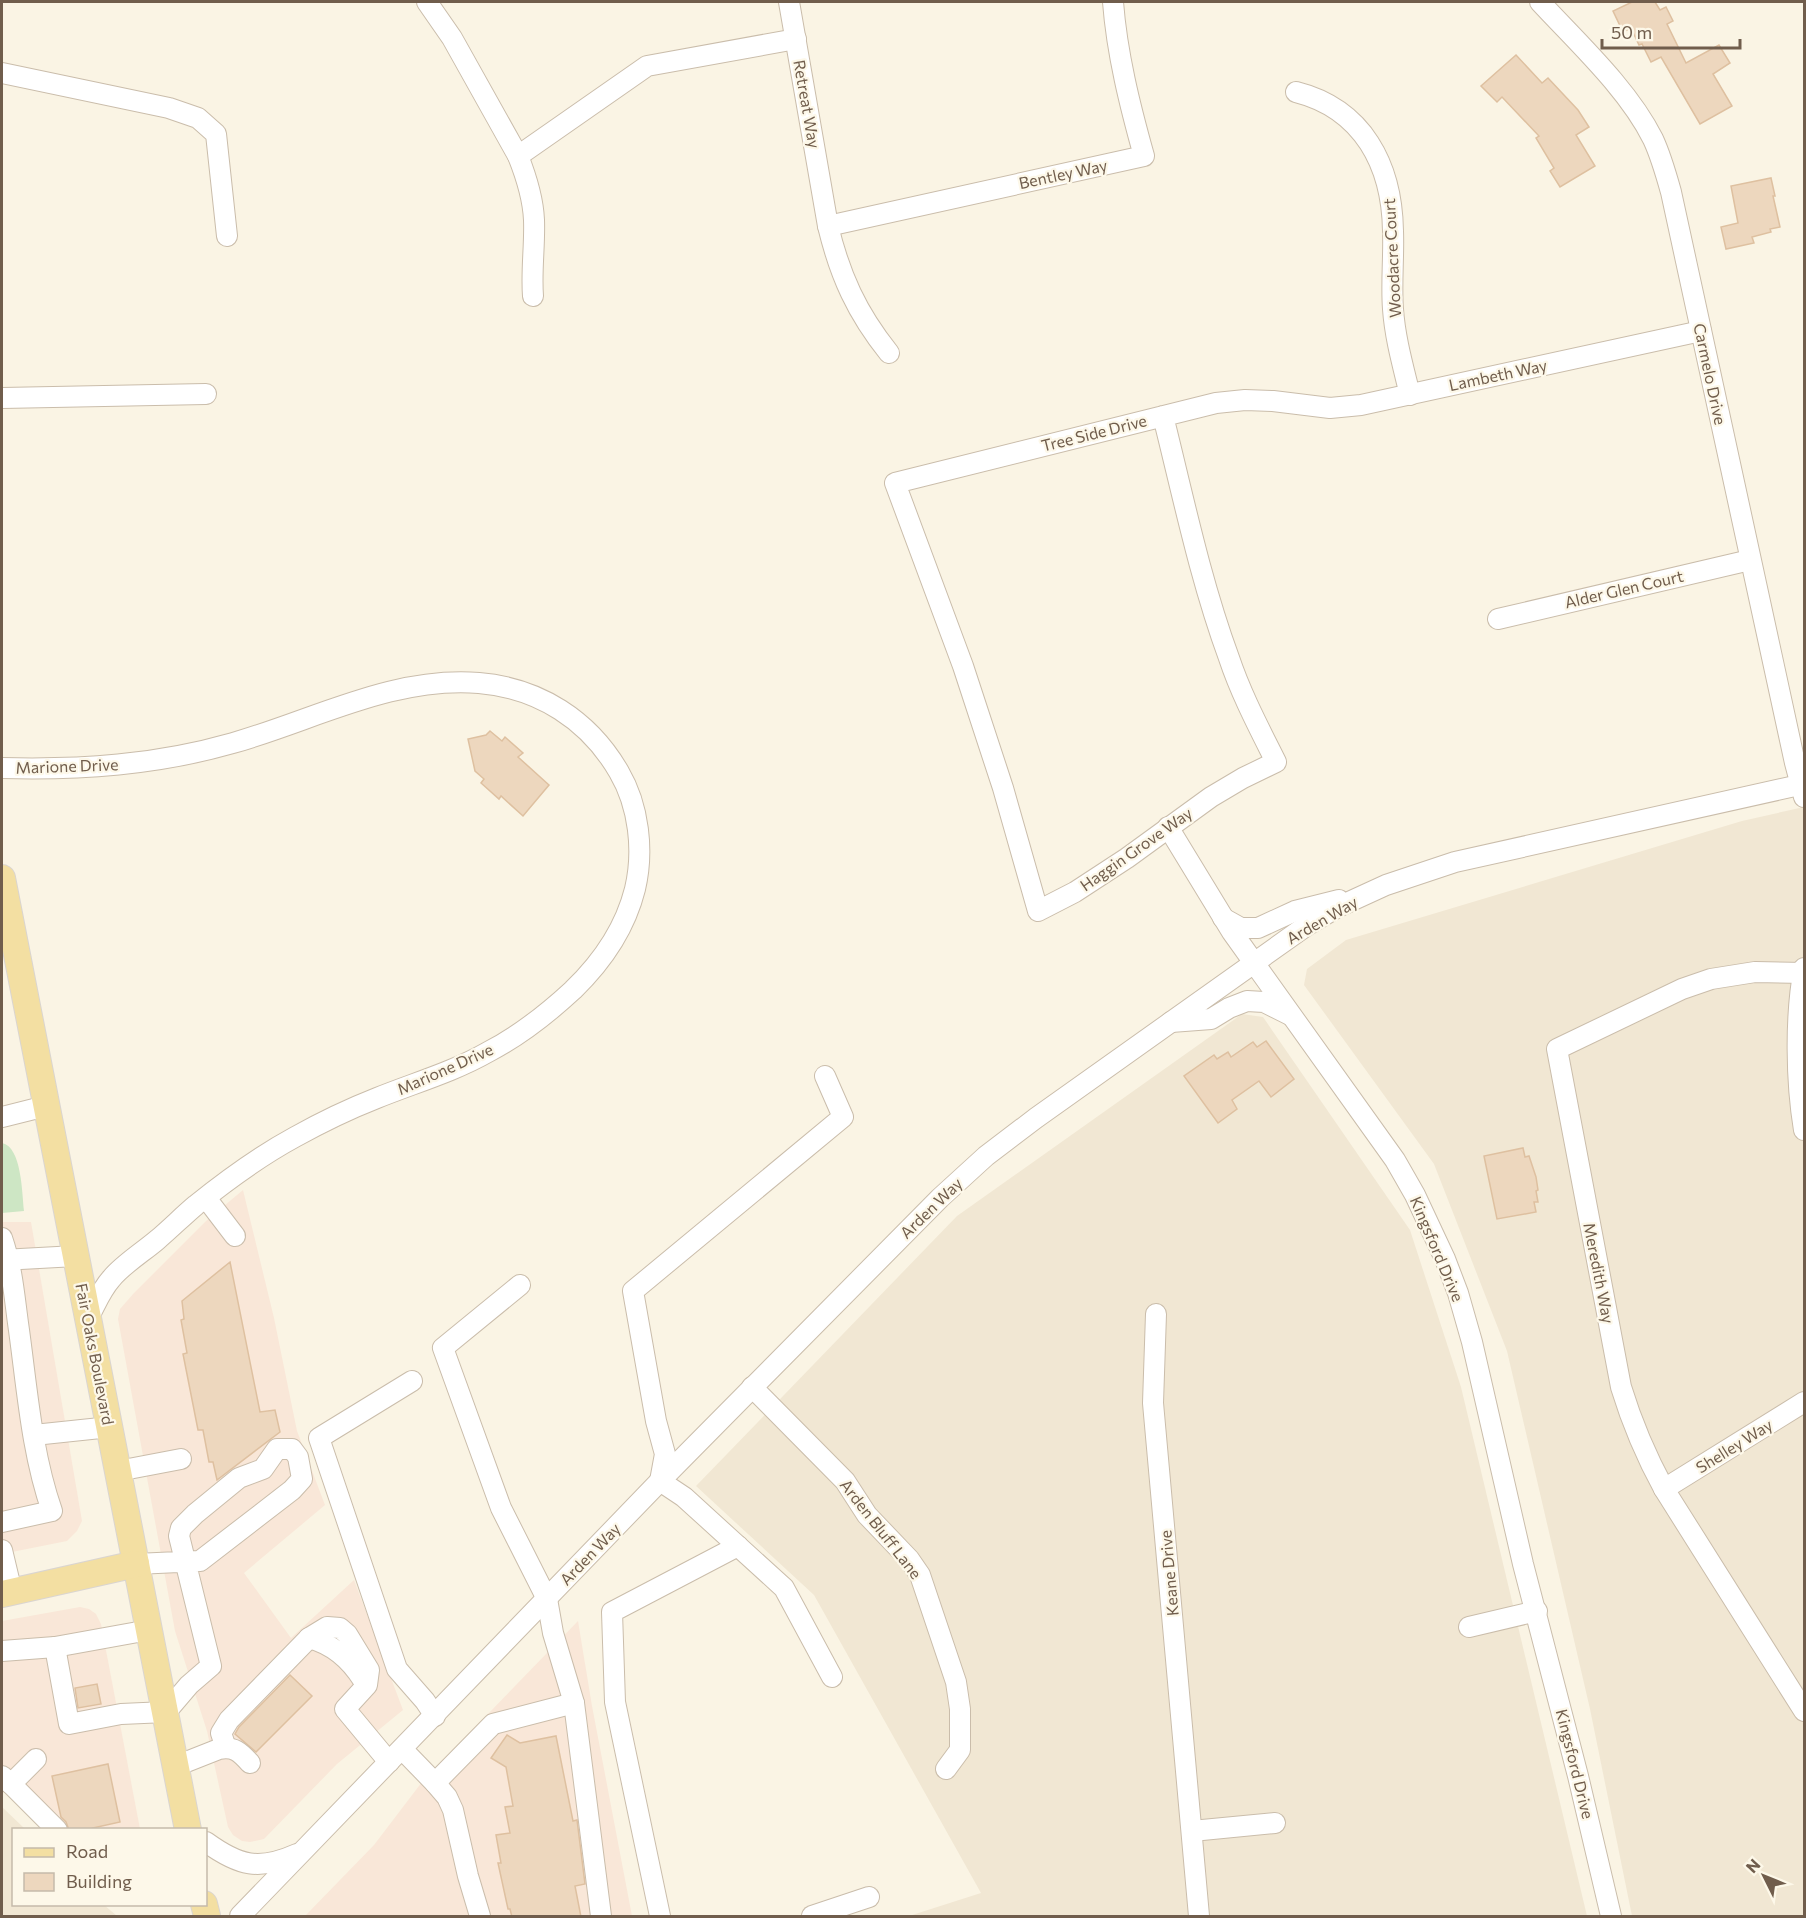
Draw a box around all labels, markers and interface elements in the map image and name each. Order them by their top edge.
scale bar [1602,12,1740,50]
text: 50 m [1611,21,1652,43]
street label: Retreat Way [790,58,825,150]
street label: Bentley Way [1017,155,1109,192]
street label: Woodacre Court [1379,197,1404,318]
street label: Carmelo Drive [1690,321,1731,426]
street label: Lambeth Way [1447,355,1549,394]
street label: Tree Side Drive [1039,410,1149,455]
street label: Alder Glen Court [1563,566,1685,611]
street label: Marione Drive [15,754,119,777]
street label: Haggin Grove Way [1076,803,1195,894]
street label: Arden Way [1283,892,1361,948]
street label: Marione Drive [394,1039,496,1098]
street label: Arden Way [896,1173,966,1242]
street label: Kingsford Drive [1407,1193,1468,1304]
street label: Meredith Way [1580,1221,1619,1325]
street label: Fair Oaks Boulevard [72,1281,119,1426]
street label: Shelley Way [1692,1415,1776,1477]
street label: Arden Bluff Lane [837,1475,926,1582]
street label: Arden Way [555,1519,624,1589]
street label: Keane Drive [1155,1529,1182,1617]
street label: Kingsford Drive [1553,1707,1598,1821]
legend [12,1828,207,1906]
text: Road [66,1840,108,1862]
north arrow [1734,1846,1794,1906]
text: N [1742,1855,1764,1876]
text: Building [66,1870,132,1892]

